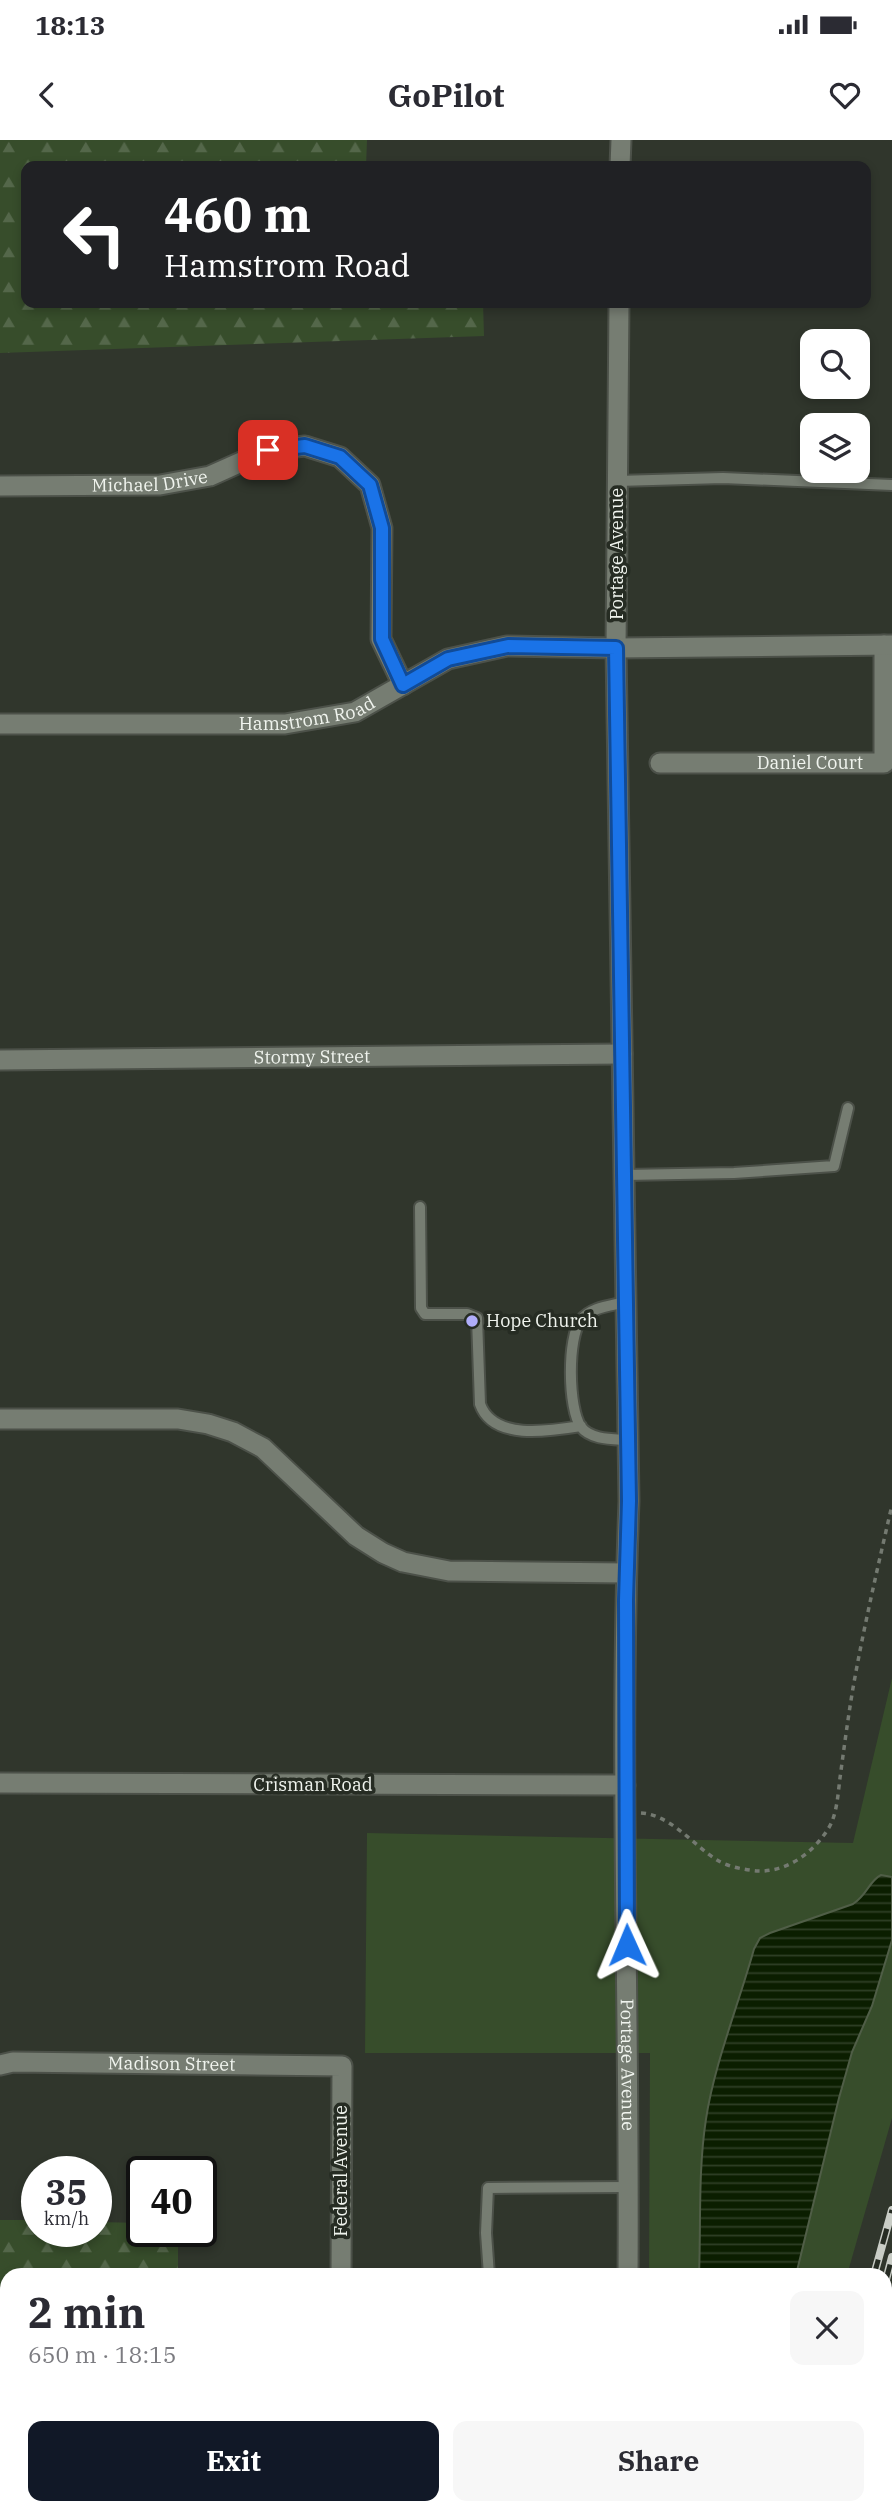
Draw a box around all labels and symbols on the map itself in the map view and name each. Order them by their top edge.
pin [238,420,298,480]
street label: Michael Drive [92,465,209,496]
street label: Portage Avenue [605,488,628,620]
street label: Hamstrom Road [239,691,379,735]
street label: Daniel Court [757,751,863,774]
street label: Stormy Street [254,1044,370,1069]
place label: Hope Church [486,1309,598,1332]
marker: Hope Church [464,1313,480,1329]
street label: Crisman Road [253,1773,373,1796]
position arrow [590,1908,664,1982]
street label: Portage Avenue [616,1999,640,2131]
street label: Madison Street [108,2051,235,2076]
street label: Federal Avenue [329,2105,352,2237]
speed limit sign: 40 [126,2156,217,2247]

